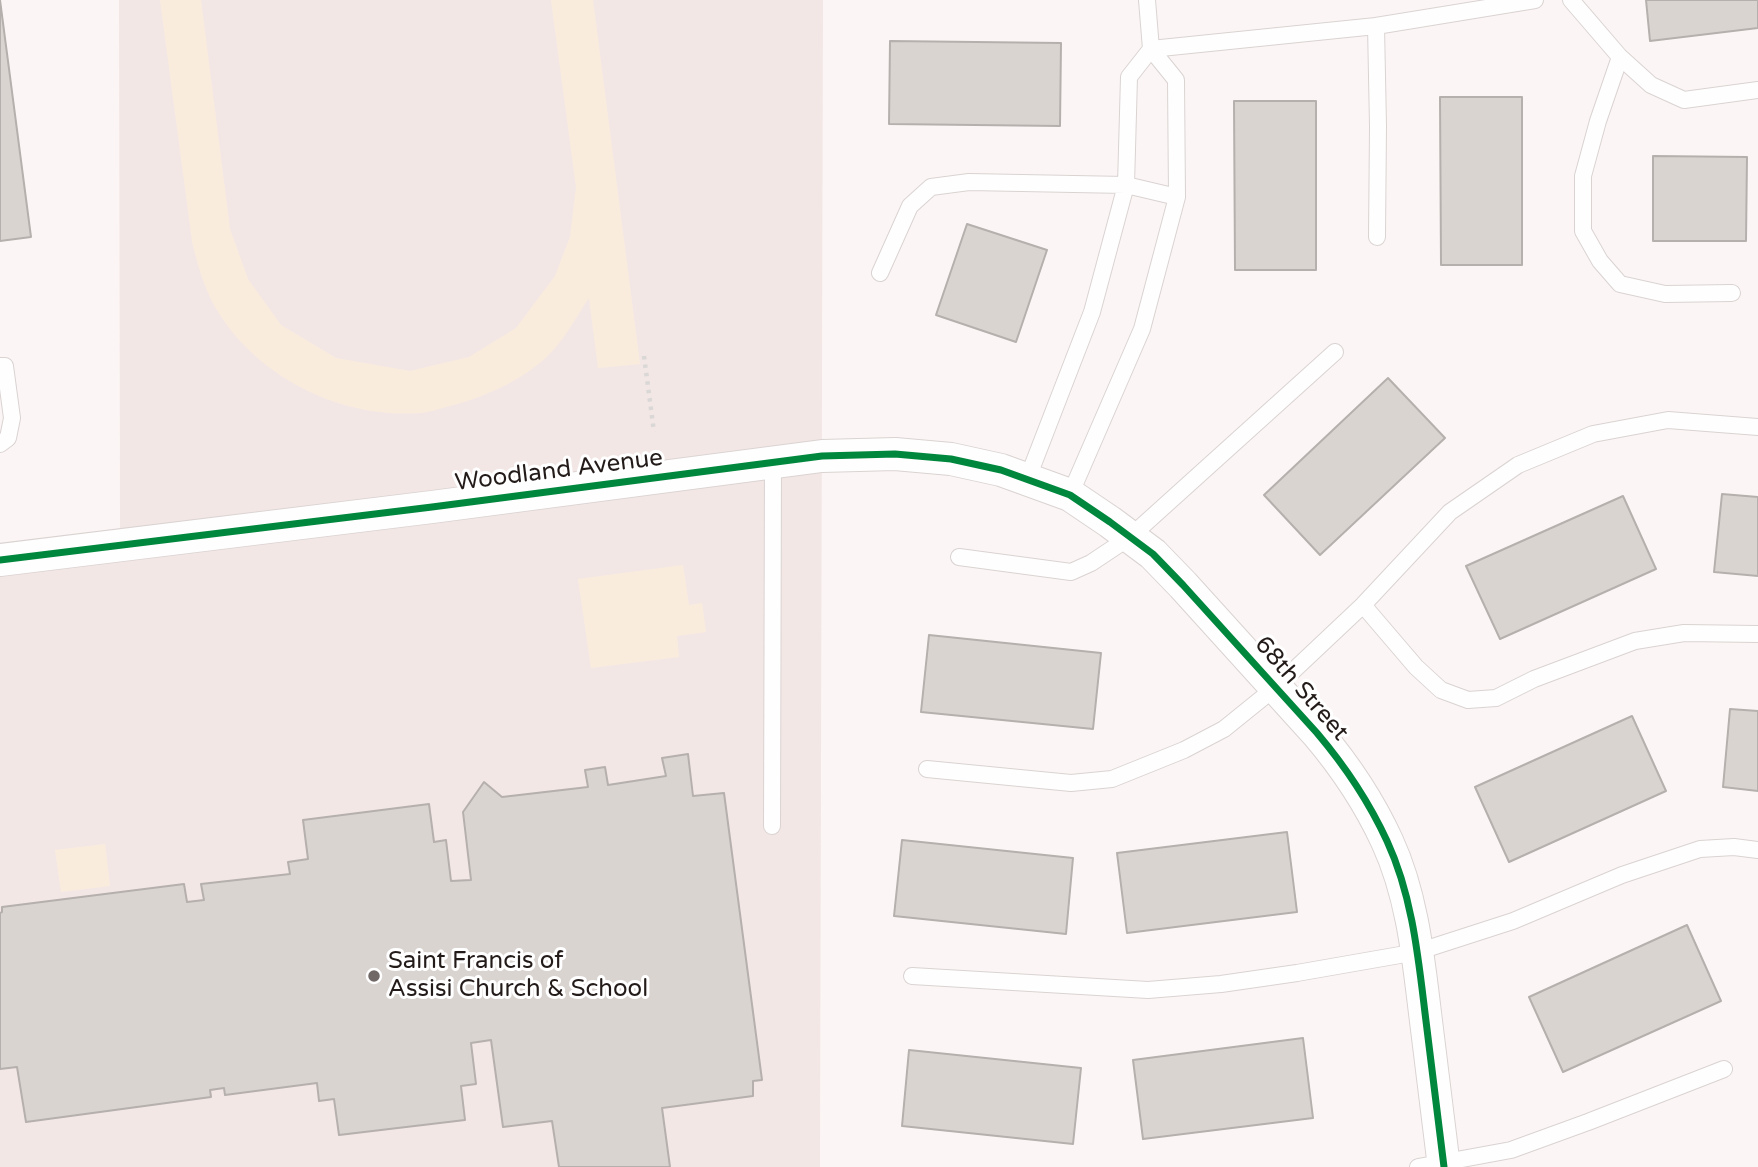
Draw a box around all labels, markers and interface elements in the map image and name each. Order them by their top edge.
street label: Woodland Avenue [454,444,664,498]
street label: 68th Street [1248,631,1354,747]
place label: Saint Francis of Assisi Church & School [388,948,648,1004]
marker: Saint Francis of Assisi Church & School [366,968,382,984]

